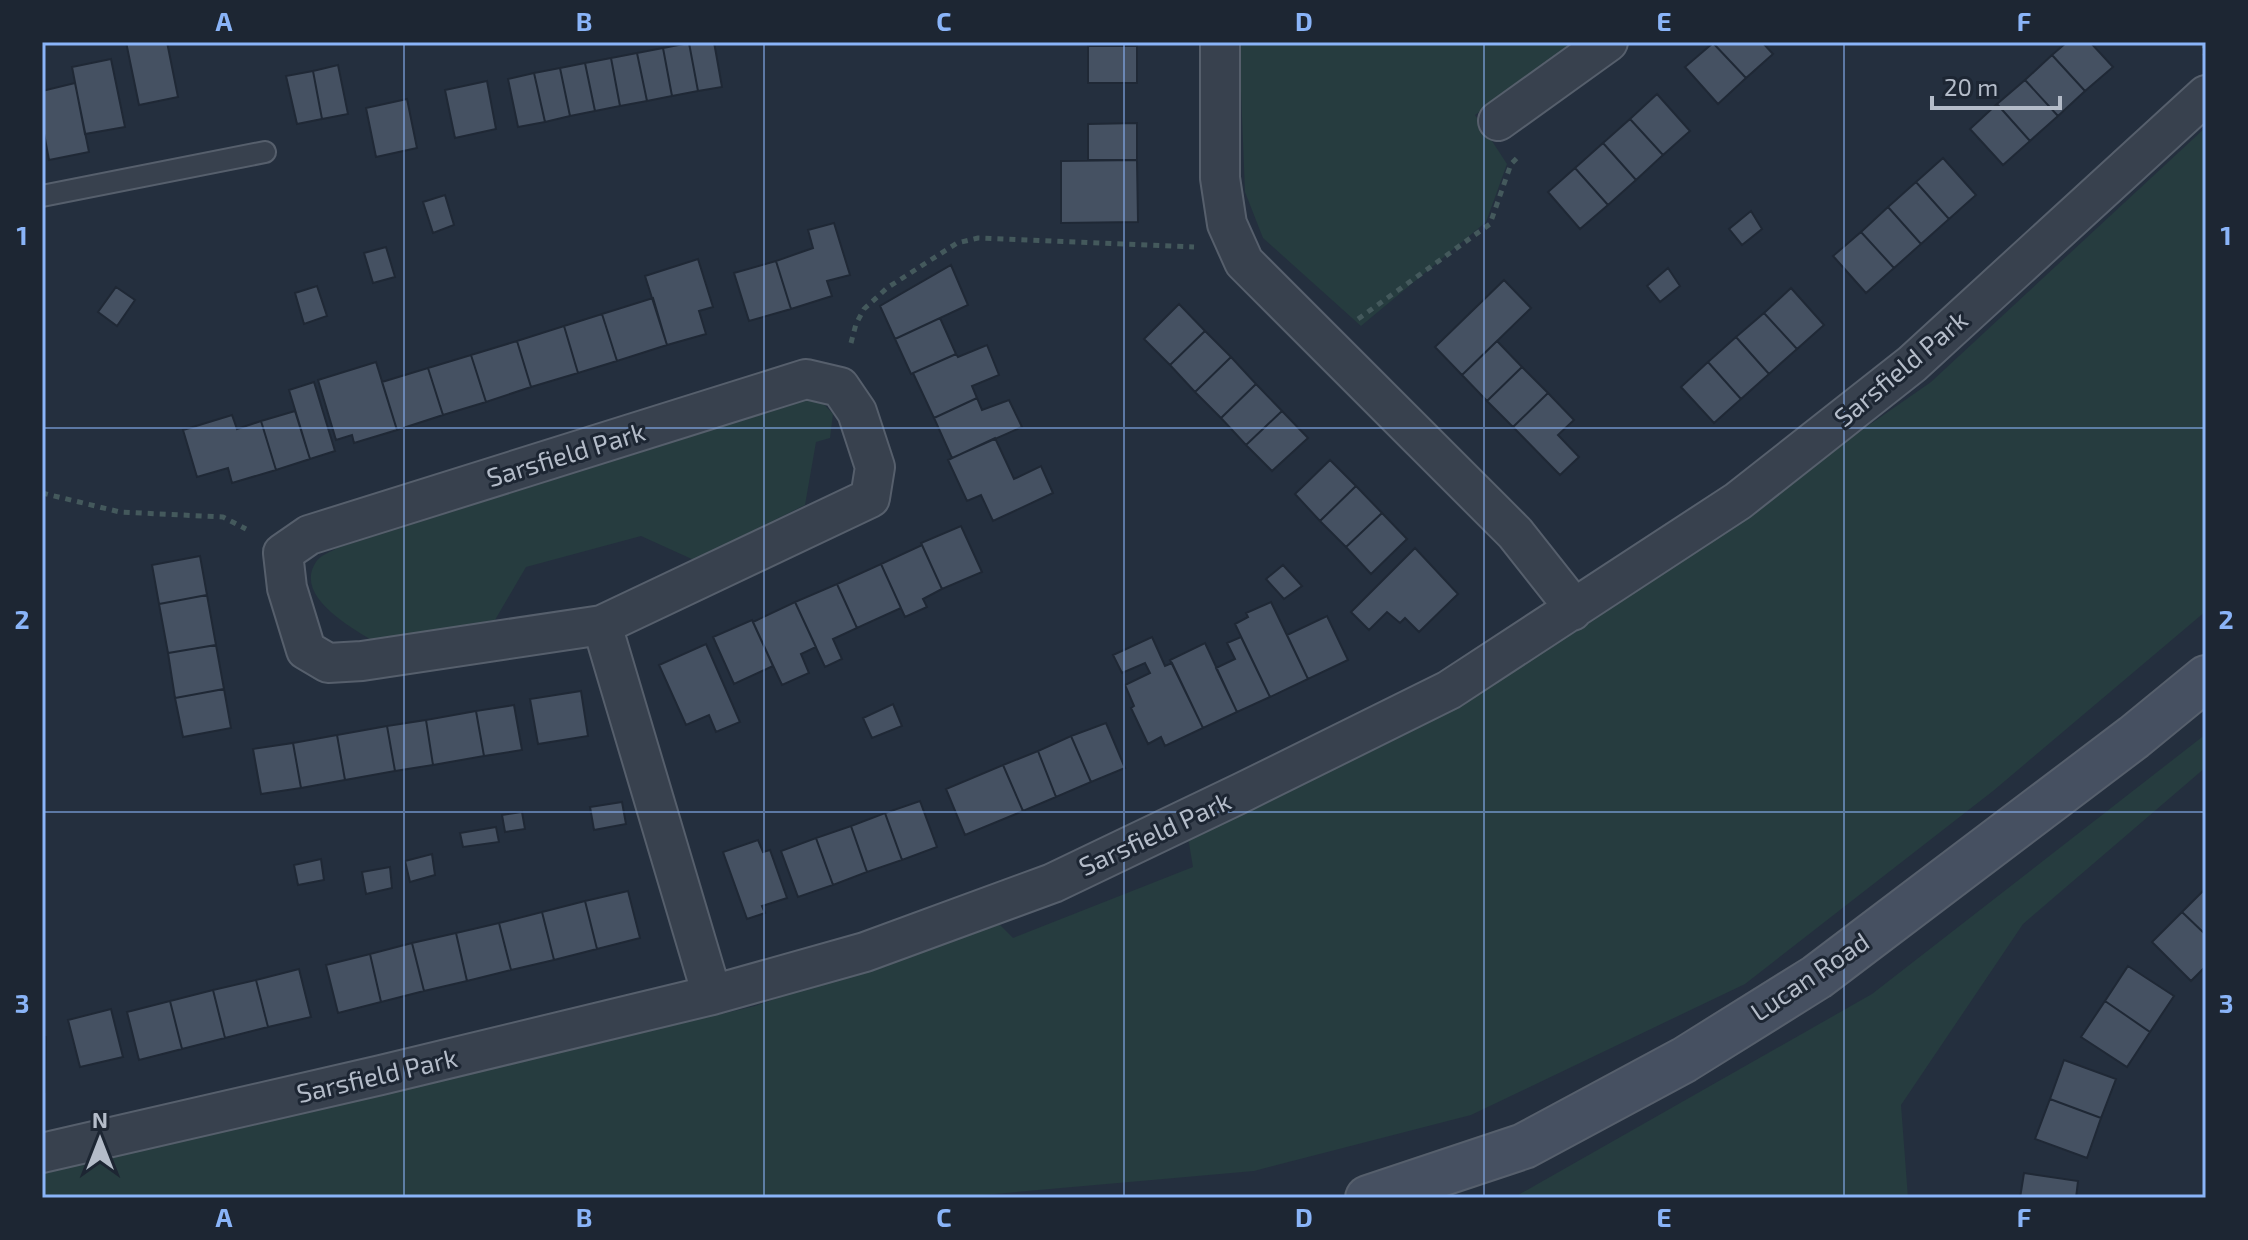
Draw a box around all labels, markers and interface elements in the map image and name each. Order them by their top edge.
text: A [216,5,233,36]
text: B [576,5,592,36]
text: C [936,5,952,36]
text: D [1295,5,1313,36]
text: E [1656,5,1672,36]
text: F [2017,5,2031,36]
scale bar [1932,60,2060,110]
text: 20 m [1944,72,1998,101]
text: 1 [16,219,28,250]
text: 1 [2220,219,2232,250]
street label: Sarsfield Park [1827,303,1973,432]
street label: Sarsfield Park [483,415,648,492]
text: 2 [14,603,30,634]
text: 2 [2218,603,2234,634]
street label: Sarsfield Park [1074,784,1235,881]
street label: Lucan Road [1744,925,1874,1027]
text: 3 [15,987,29,1018]
text: 3 [2219,987,2233,1018]
street label: Sarsfield Park [293,1041,460,1108]
north arrow [60,1100,140,1180]
text: N [92,1106,108,1132]
text: A [216,1201,233,1232]
text: B [576,1201,592,1232]
text: C [936,1201,952,1232]
text: D [1295,1201,1313,1232]
text: E [1656,1201,1672,1232]
text: F [2017,1201,2031,1232]

